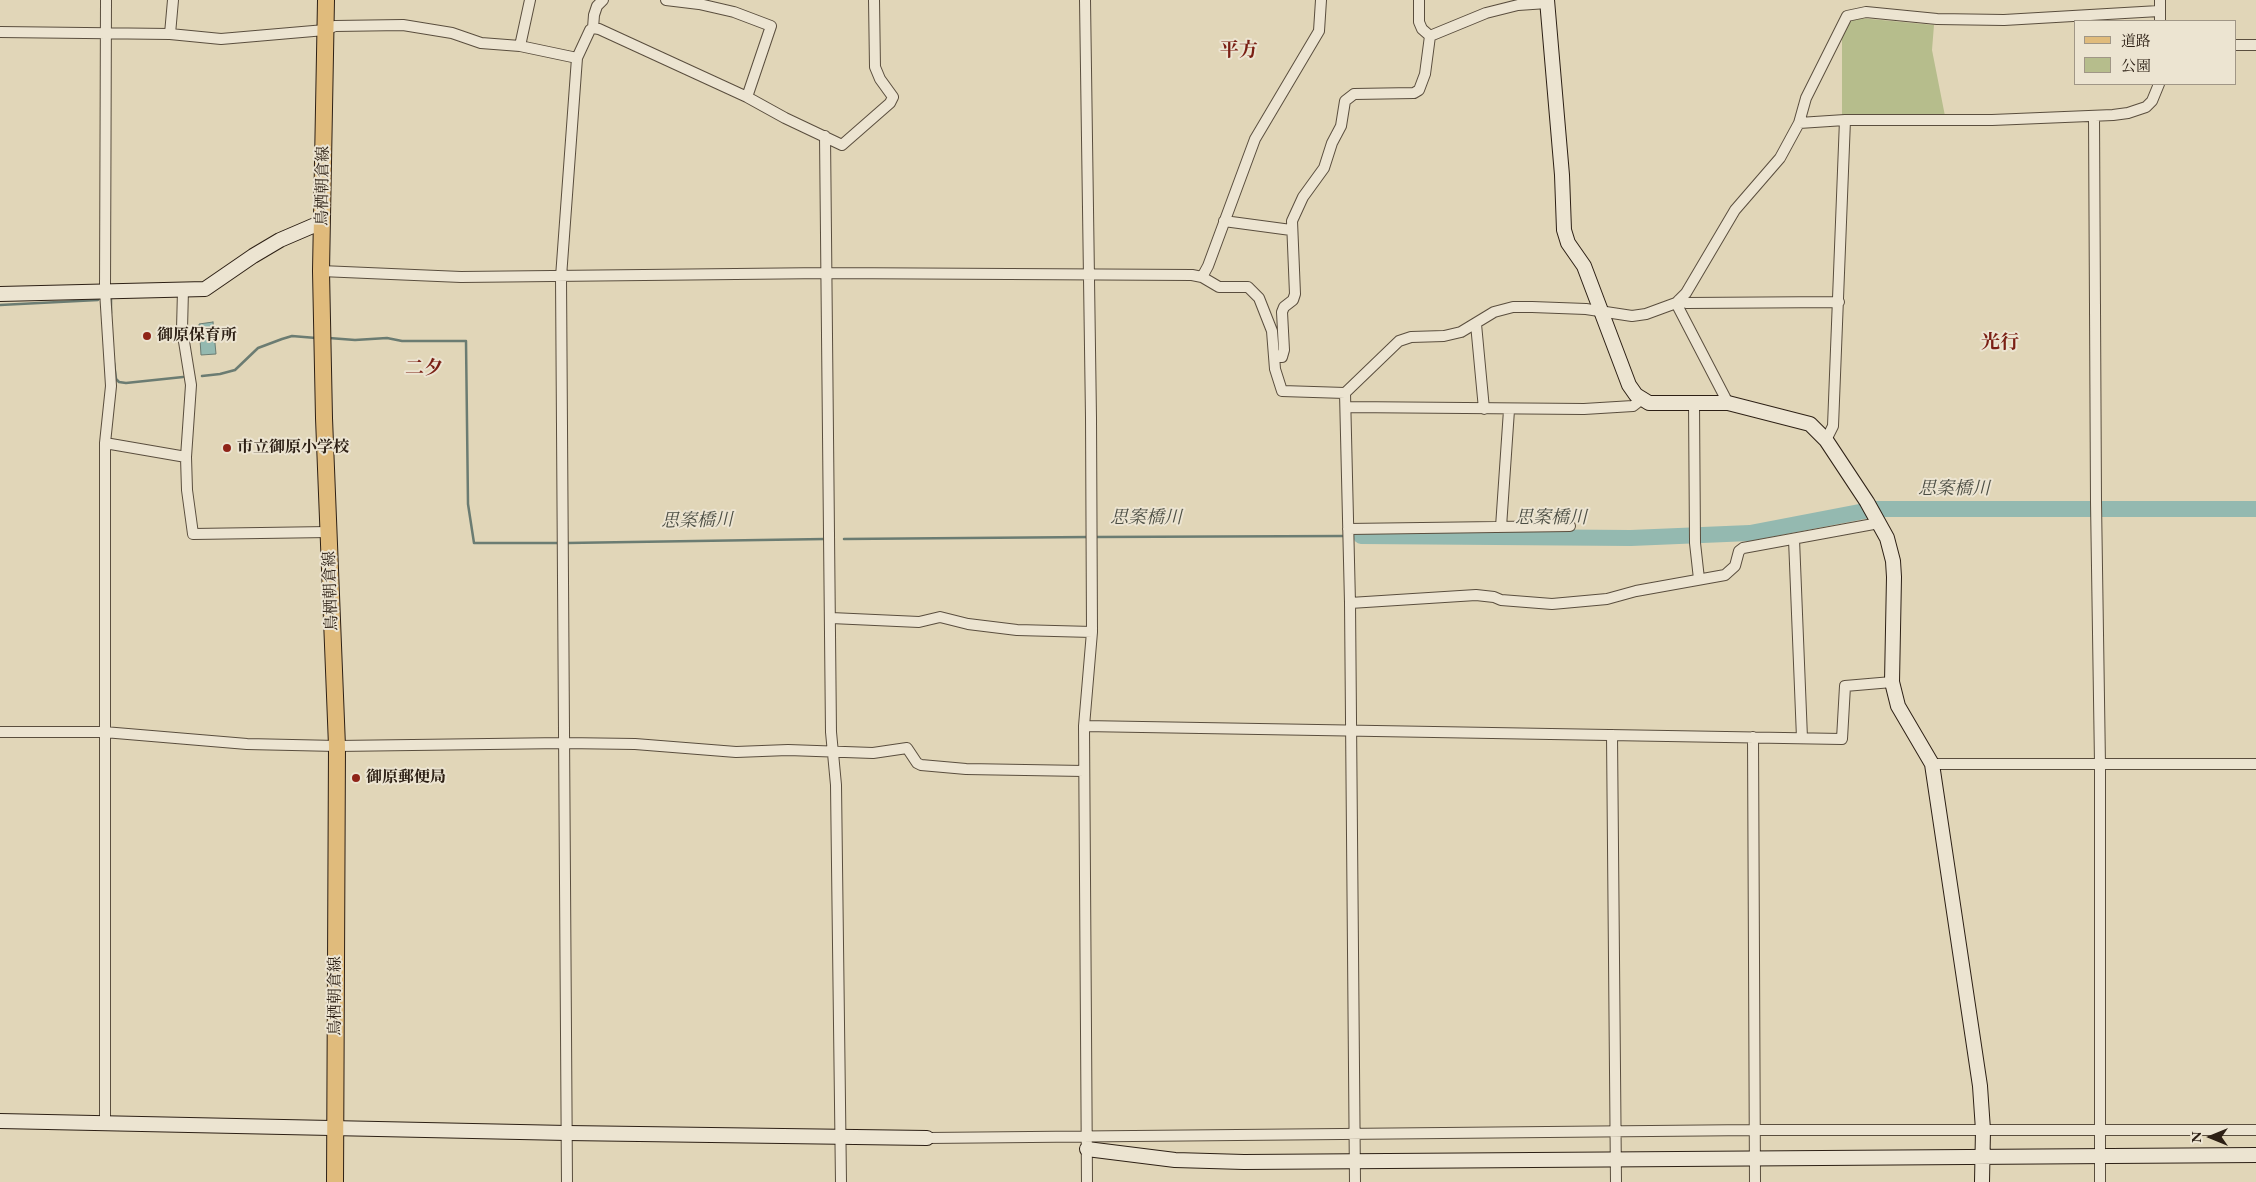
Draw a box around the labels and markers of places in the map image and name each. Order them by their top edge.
place label: 御原保育所 [157,326,237,346]
marker: 御原保育所 [141,330,153,342]
place label: 市立御原小学校 [237,438,349,458]
marker: 市立御原小学校 [221,442,233,454]
place label: 御原郵便局 [366,768,446,788]
marker: 御原郵便局 [350,772,362,784]

